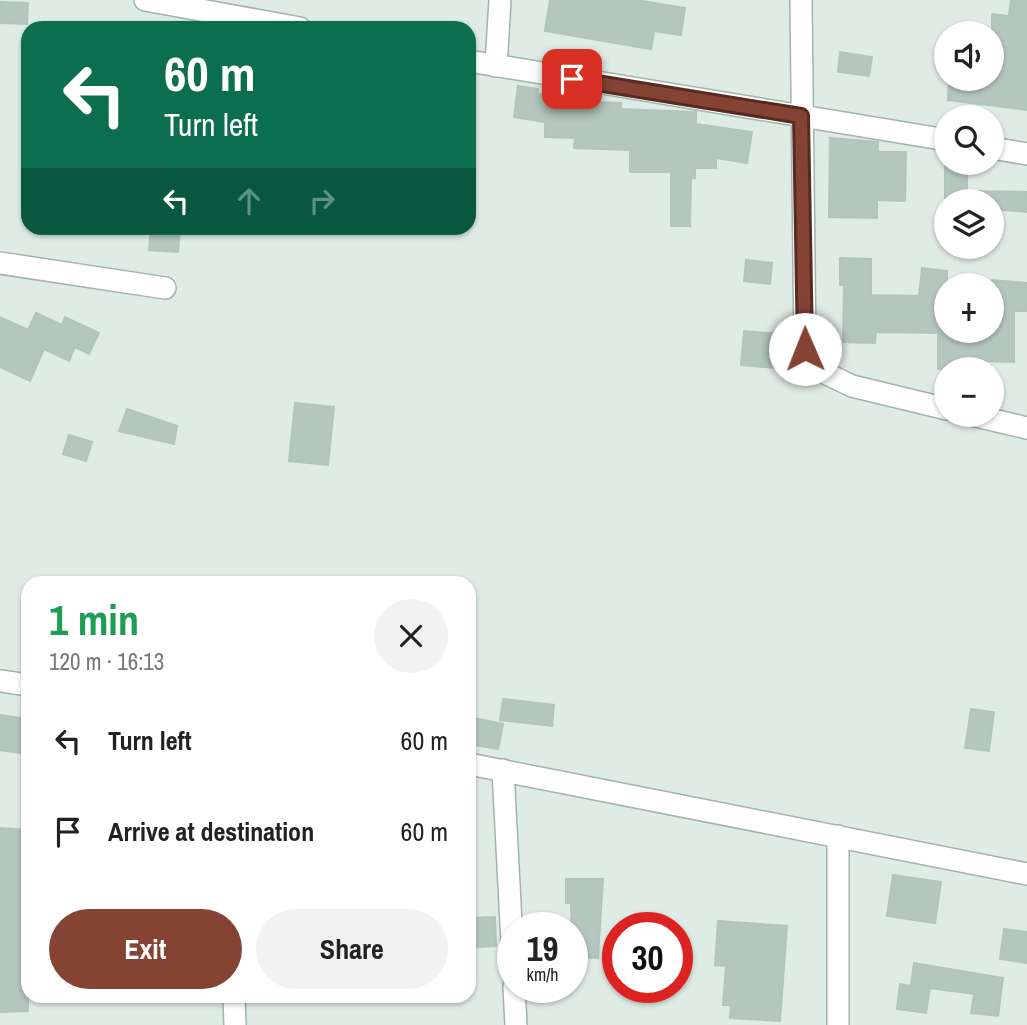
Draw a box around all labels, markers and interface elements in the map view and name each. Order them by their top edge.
map controls [934,21,1004,427]
button: sound [934,21,1004,91]
text: 60 m [164,40,256,106]
icon: left [49,49,140,140]
pin [542,49,602,109]
icon: arrive [553,60,591,98]
text: Turn left [164,103,258,146]
button: search [934,105,1004,175]
icon: left [157,182,195,220]
icon: ahead [230,182,268,220]
icon: right [303,182,341,220]
button: layers [934,189,1004,259]
button: + [934,273,1004,343]
position arrow [768,312,842,386]
button: − [934,357,1004,427]
text: 1 min [49,592,139,648]
button: close [374,599,448,673]
text: 120 m · 16:13 [49,646,164,677]
icon: left [49,722,87,760]
text: Turn left [108,723,192,758]
text: 60 m [401,723,448,758]
icon: arrive [49,813,87,851]
text: Arrive at destination [108,814,314,849]
text: 60 m [401,814,448,849]
button: Exit [49,909,242,989]
button: Share [256,909,448,989]
speed limit sign: 30 [602,912,693,1003]
text: 19 [527,925,558,972]
text: km/h [527,962,559,987]

